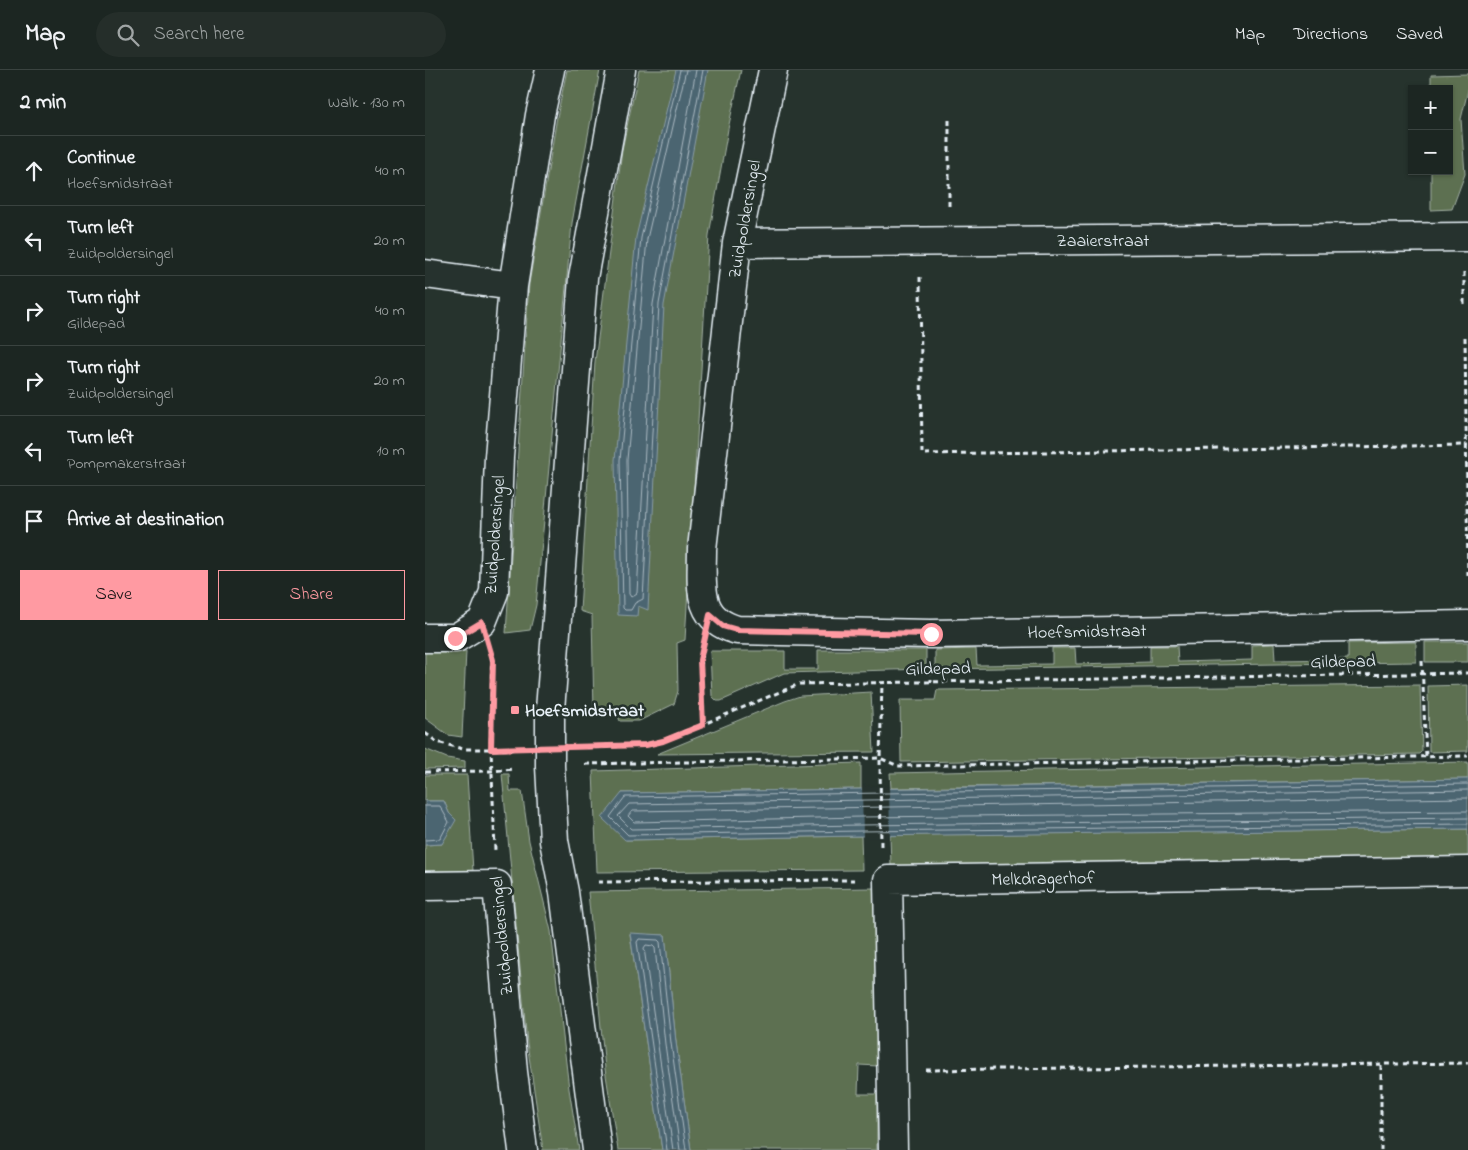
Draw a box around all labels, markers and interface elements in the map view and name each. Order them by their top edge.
search box [96,12,446,57]
text: Map [25,17,66,52]
icon: search [114,21,142,49]
text: Search here [154,21,245,48]
text: Map [1235,22,1265,48]
text: Directions [1293,22,1368,48]
text: Saved [1396,22,1443,48]
map controls [1408,85,1453,175]
button: + [1408,85,1453,130]
text: 2 min [20,88,66,118]
text: Walk · 130 m [328,91,405,115]
button: − [1408,130,1453,175]
text: Continue [67,145,135,172]
icon: ahead [20,157,48,185]
street label: Zuidpoldersingel [723,158,770,281]
text: 40 m [375,159,405,183]
text: Hoefsmidstraat [67,172,173,196]
text: Turn left [67,215,134,242]
icon: left [20,227,48,255]
text: 20 m [374,229,405,253]
street label: Zaaierstraat [1057,229,1149,255]
text: Zuidpoldersingel [67,242,173,266]
text: Turn right [67,285,140,312]
icon: right [20,297,48,325]
text: 40 m [375,299,405,323]
text: Gildepad [67,312,125,336]
text: Turn right [67,355,140,382]
icon: right [20,367,48,395]
text: 20 m [374,369,405,393]
text: Zuidpoldersingel [67,382,173,406]
text: Turn left [67,425,134,452]
icon: left [20,437,48,465]
text: 10 m [377,439,405,463]
text: Pompmakerstraat [67,452,186,476]
street label: Zuidpoldersingel [479,475,514,596]
icon: arrive [20,507,48,535]
text: Arrive at destination [67,507,224,534]
button: Save [20,570,208,620]
button: Share [218,570,405,620]
street label: Hoefsmidstraat [1027,619,1147,647]
route start [920,623,943,646]
route end [444,627,467,650]
street label: Gildepad [1310,649,1376,677]
street label: Gildepad [905,656,971,684]
place label: Hoefsmidstraat [525,699,645,725]
marker: Hoefsmidstraat [509,704,521,716]
street label: Melkdragerhof [991,866,1096,895]
street label: Zuidpoldersingel [485,875,522,997]

